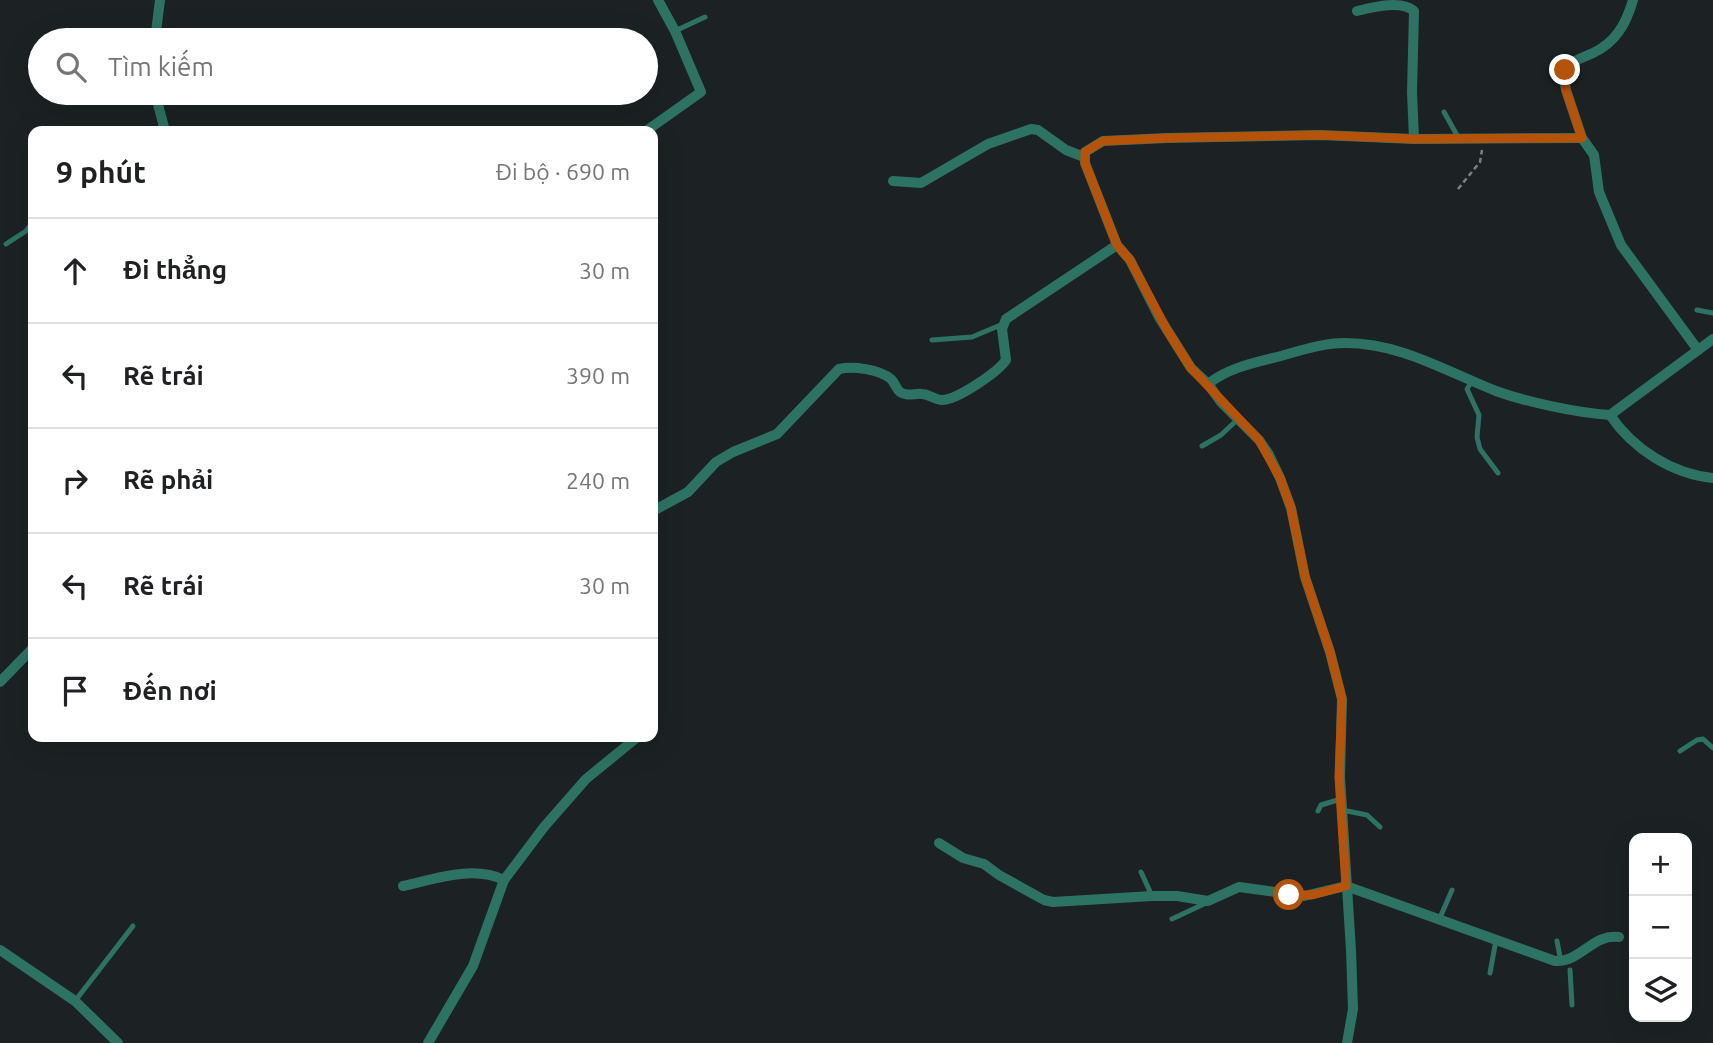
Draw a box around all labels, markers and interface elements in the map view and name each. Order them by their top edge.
search box [28,28,658,105]
icon: search [52,48,90,86]
text: Tìm kiếm [108,52,214,81]
route end [1549,54,1580,85]
text: 9 phút [56,155,146,189]
text: Đi bộ · 690 m [495,159,630,184]
icon: ahead [56,252,94,290]
text: Đi thẳng [123,255,227,284]
text: 30 m [579,258,630,283]
icon: left [56,357,94,395]
text: Rẽ trái [123,361,204,390]
text: 390 m [566,363,630,388]
icon: right [56,462,94,500]
text: Rẽ phải [123,465,213,494]
text: 240 m [566,468,630,493]
icon: left [56,567,94,605]
text: Rẽ trái [123,571,204,600]
text: 30 m [579,573,630,598]
icon: arrive [56,672,94,710]
text: Đến nơi [123,676,217,705]
map controls [1629,833,1692,1022]
button: + [1629,833,1692,896]
route start [1273,879,1304,910]
button: − [1629,896,1692,959]
button: layers [1629,959,1692,1022]

